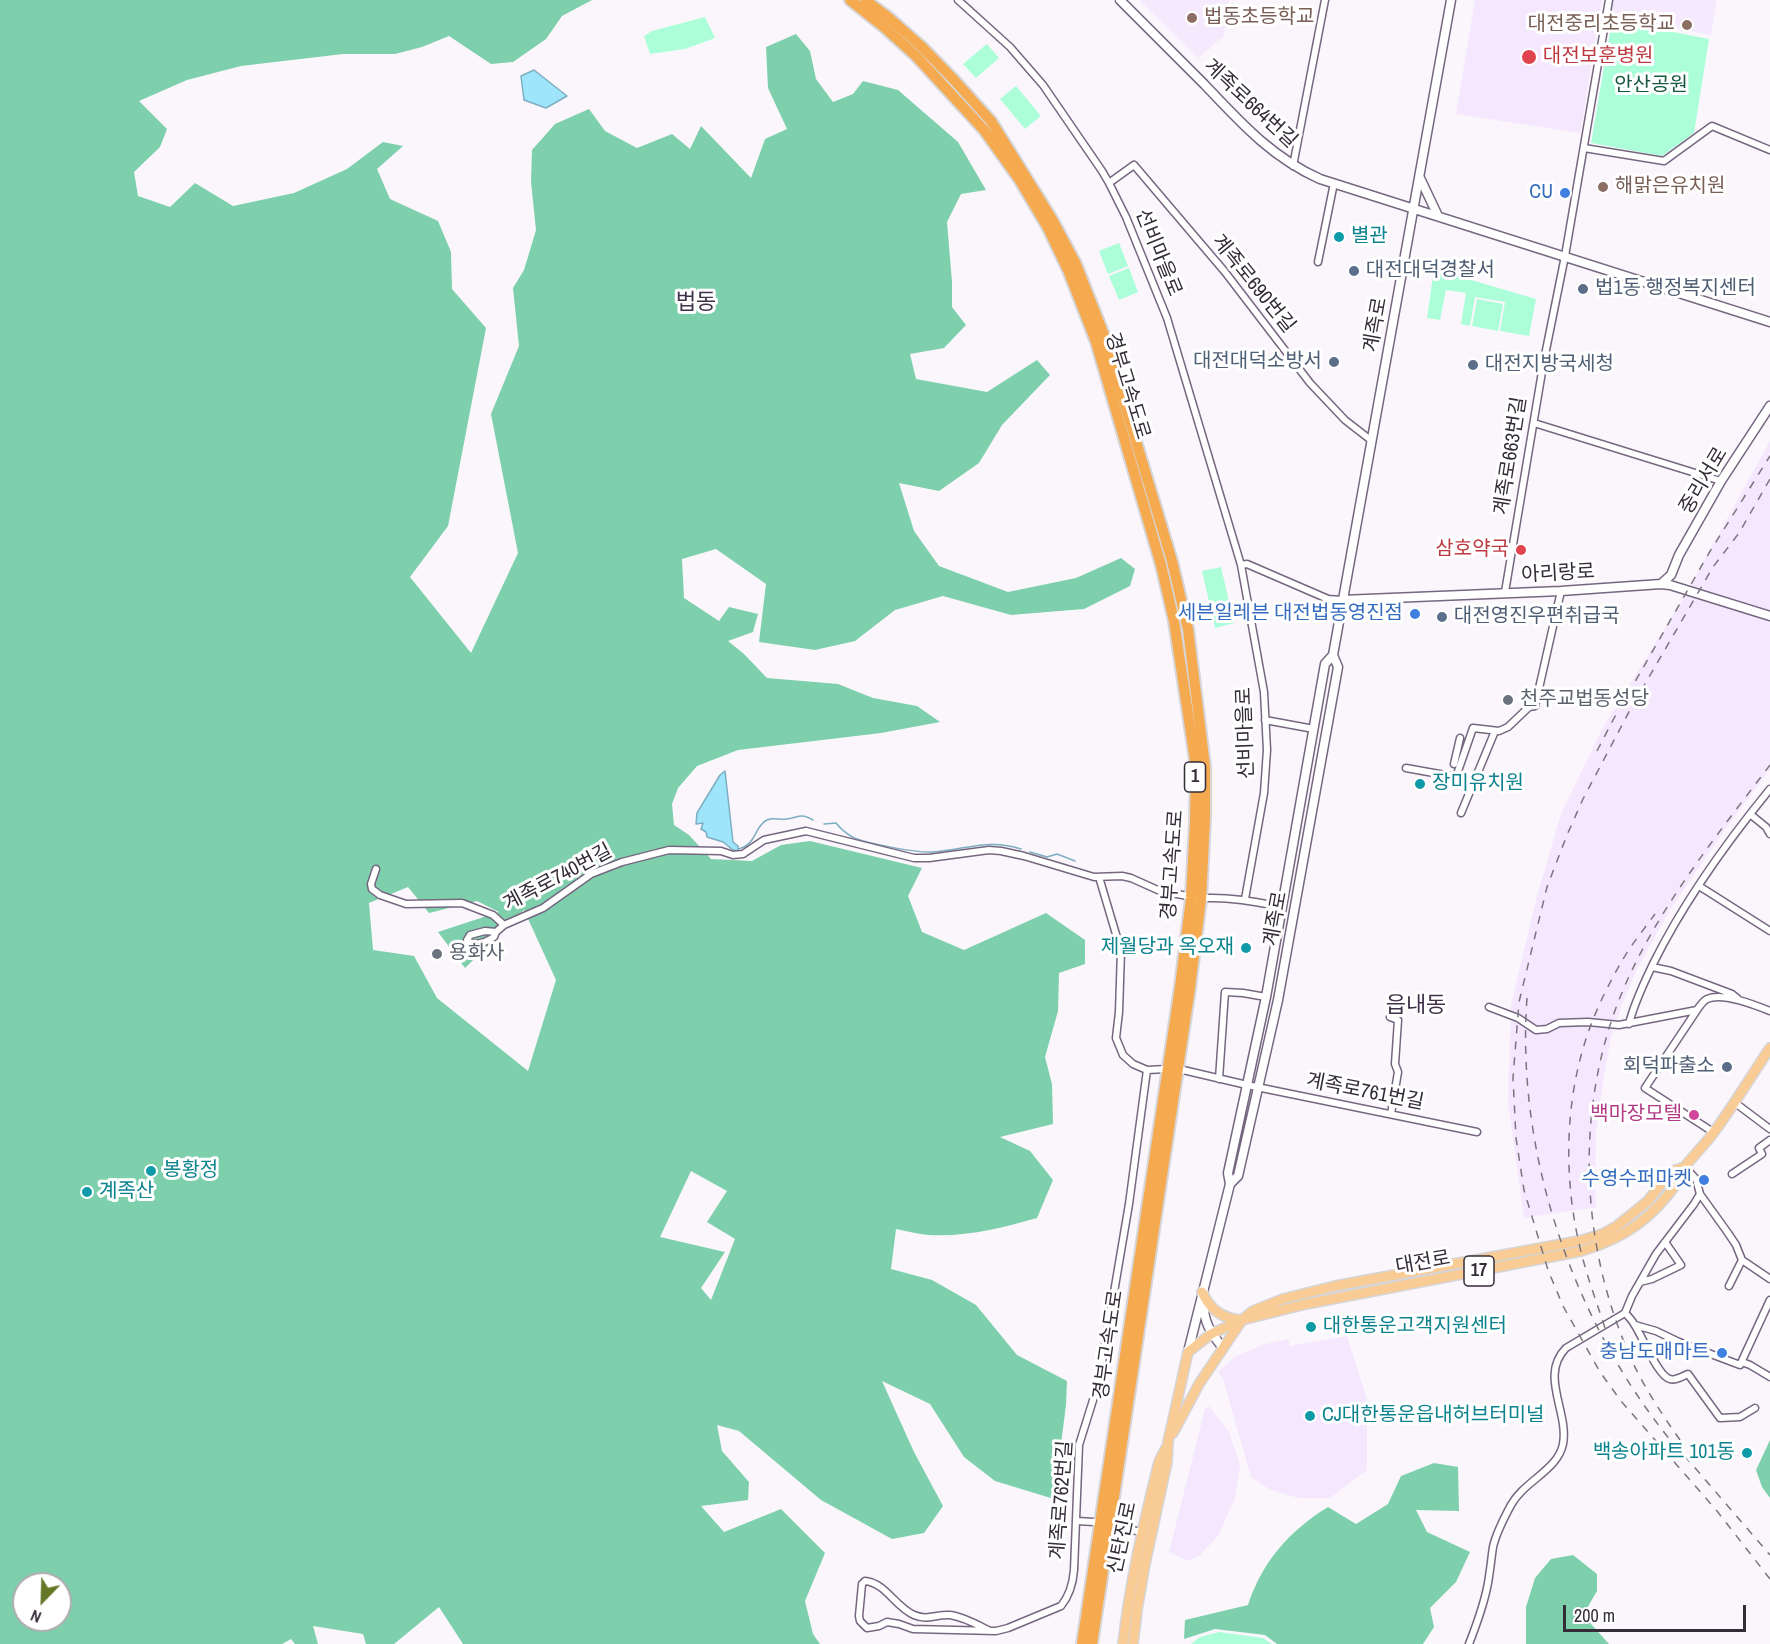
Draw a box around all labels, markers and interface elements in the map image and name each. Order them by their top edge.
place label: 법동초등학교 [1204,6,1314,30]
marker: 법동초등학교 [1185,11,1199,25]
place label: 대전중리초등학교 [1528,13,1675,37]
marker: 대전중리초등학교 [1680,18,1694,32]
place label: 대전보훈병원 [1543,45,1653,69]
marker: 대전보훈병원 [1520,48,1538,66]
street label: 계족로664번길 [1198,55,1302,153]
park label: 안산공원 [1614,74,1688,98]
place label: 해맑은유치원 [1615,175,1725,199]
marker: 해맑은유치원 [1596,180,1610,194]
place label: CU [1529,181,1553,205]
marker: CU [1558,186,1572,200]
street label: 선비마을로 [1130,206,1186,300]
place label: 별관 [1351,225,1388,249]
street label: 계족로690번길 [1206,230,1300,338]
marker: 별관 [1332,230,1346,244]
place label: 대전대덕경찰서 [1366,259,1495,283]
marker: 대전대덕경찰서 [1347,264,1361,278]
place label: 법1동 행정복지센터 [1595,277,1756,301]
marker: 법1동 행정복지센터 [1576,282,1590,296]
district label: 법동 [676,290,716,316]
street label: 계족로 [1359,296,1393,354]
street label: 경부고속도로 [1099,330,1155,442]
place label: 대전대덕소방서 [1193,350,1322,374]
place label: 대전지방국세청 [1485,353,1614,377]
marker: 대전대덕소방서 [1327,355,1341,369]
marker: 대전지방국세청 [1466,358,1480,372]
street label: 계족로663번길 [1490,395,1532,517]
street label: 중리서로 [1675,443,1733,519]
place label: 삼호약국 [1435,538,1509,562]
marker: 삼호약국 [1514,543,1528,557]
street label: 아리랑로 [1521,560,1595,588]
place label: 세븐일레븐 대전법동영진점 [1178,602,1403,626]
place label: 대전영진우편취급국 [1454,605,1620,629]
marker: 세븐일레븐 대전법동영진점 [1408,607,1422,621]
marker: 대전영진우편취급국 [1435,610,1449,624]
street label: 선비마을로 [1232,687,1260,779]
place label: 천주교법동성당 [1520,688,1649,712]
marker: 천주교법동성당 [1501,693,1515,707]
road number: 1 [1184,762,1206,792]
place label: 장미유치원 [1432,772,1524,796]
marker: 장미유치원 [1413,777,1427,791]
street label: 경부고속도로 [1157,809,1189,921]
street label: 계족로740번길 [500,839,616,917]
street label: 계족로 [1259,890,1293,948]
place label: 제월당과 옥오재 [1101,936,1234,960]
marker: 제월당과 옥오재 [1239,941,1253,955]
place label: 용화사 [449,942,504,966]
marker: 용화사 [430,947,444,961]
district label: 읍내동 [1386,993,1446,1019]
place label: 회덕파출소 [1623,1055,1715,1079]
marker: 회덕파출소 [1720,1060,1734,1074]
street label: 계족로761번길 [1304,1069,1426,1115]
place label: 백마장모텔 [1590,1103,1682,1127]
marker: 백마장모텔 [1687,1108,1701,1122]
place label: 봉황정 [163,1159,218,1183]
marker: 봉황정 [144,1164,158,1178]
place label: 수영수퍼마켓 [1582,1168,1692,1192]
marker: 수영수퍼마켓 [1697,1173,1711,1187]
place label: 계족산 [99,1180,154,1204]
marker: 계족산 [80,1185,94,1199]
street label: 대전로 [1394,1246,1452,1280]
road number: 17 [1464,1256,1494,1286]
street label: 경부고속도로 [1089,1289,1129,1401]
place label: 대한통운고객지원센터 [1323,1315,1507,1339]
marker: 대한통운고객지원센터 [1304,1320,1318,1334]
place label: 충남도매마트 [1600,1341,1710,1365]
marker: 충남도매마트 [1715,1346,1729,1360]
place label: CJ대한통운읍내허브터미널 [1322,1404,1544,1428]
marker: CJ대한통운읍내허브터미널 [1303,1409,1317,1423]
street label: 계족로762번길 [1046,1440,1078,1560]
place label: 백송아파트 101동 [1593,1441,1735,1465]
marker: 백송아파트 101동 [1740,1446,1754,1460]
street label: 신탄진로 [1104,1500,1142,1576]
north arrow [12,1572,72,1632]
scale bar [1566,1593,1749,1631]
text: 200 m [1574,1603,1615,1628]
text: N [27,1605,44,1629]

